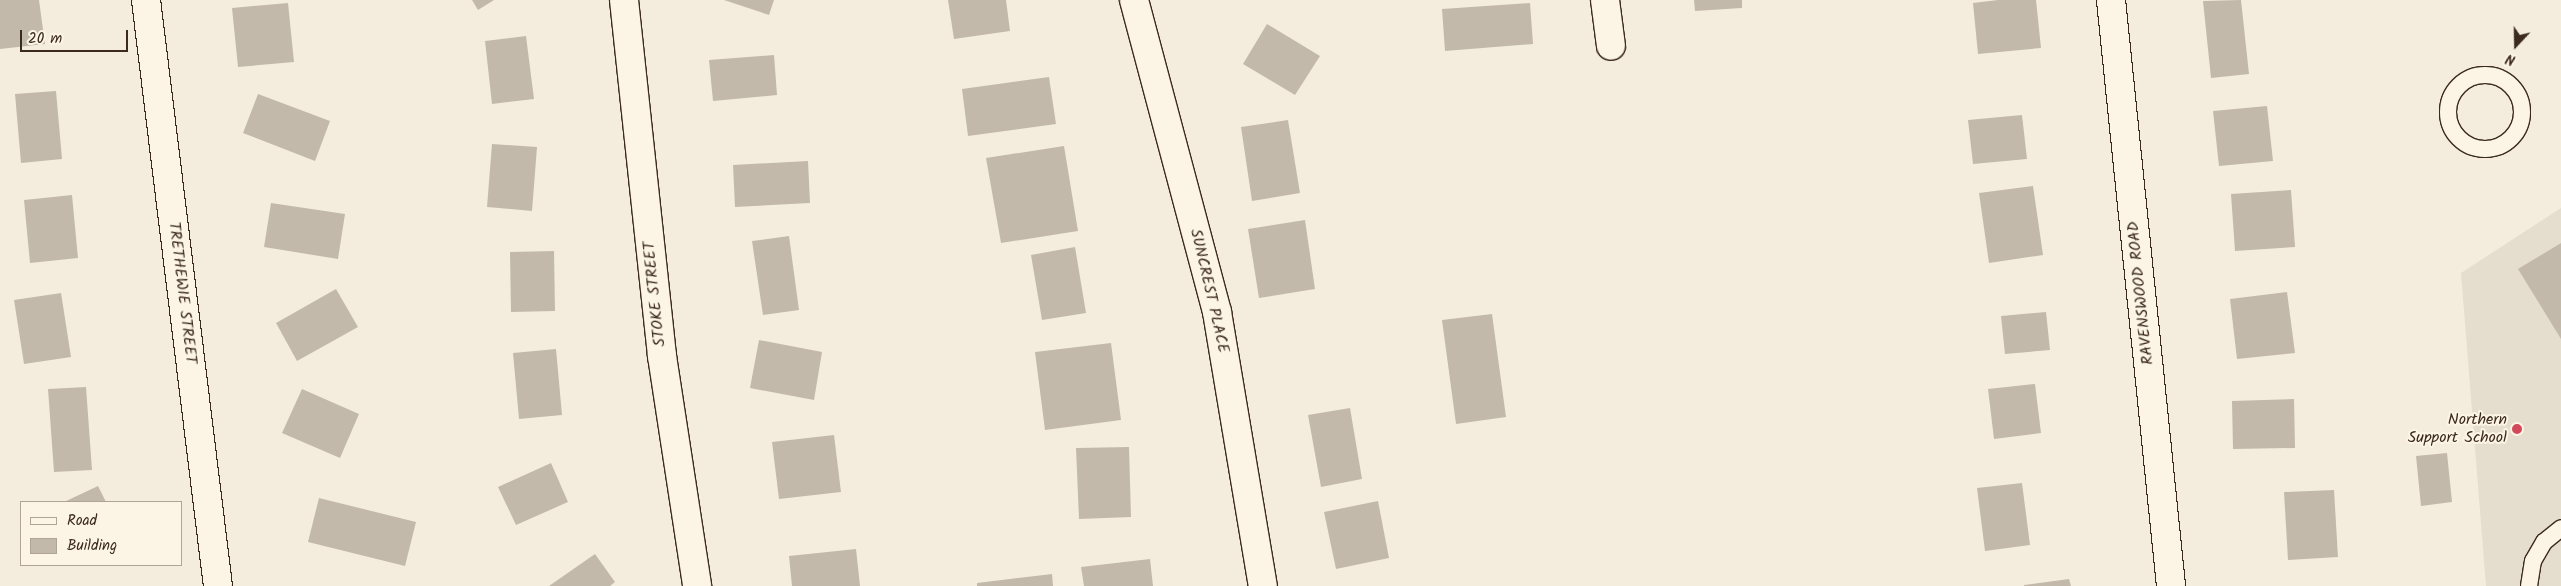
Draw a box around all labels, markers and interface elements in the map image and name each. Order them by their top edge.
scale bar [22,20,130,52]
north arrow [2491,20,2541,70]
text: 20 m [28,27,62,51]
text: N [2503,47,2519,71]
street label: RAVENSWOOD ROAD [2124,220,2158,366]
street label: TRETHEWIE STREET [164,221,200,365]
street label: SUNCREST PLACE [1185,227,1233,355]
street label: STOKE STREET [640,240,670,348]
place label: Northern Support School [2408,410,2507,448]
marker: Northern Support School [2511,423,2523,435]
legend [20,501,182,566]
text: Road [67,509,97,533]
text: Building [67,534,117,558]

